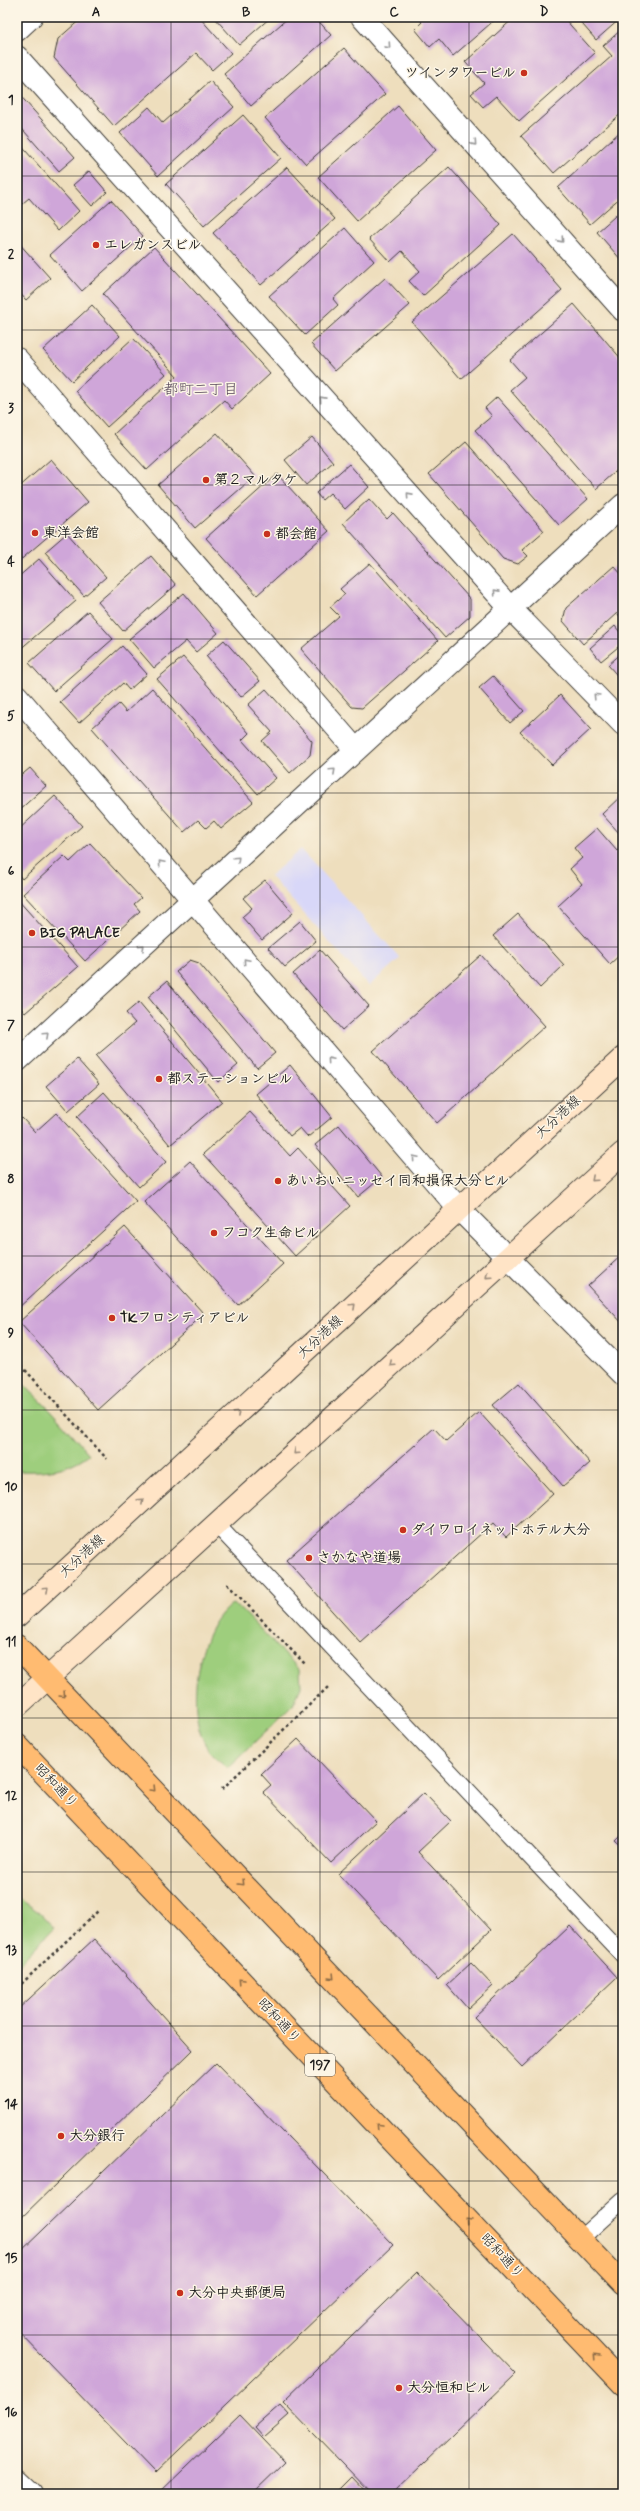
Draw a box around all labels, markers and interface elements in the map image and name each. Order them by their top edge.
text: A [92,4,100,21]
text: B [242,4,251,21]
text: C [389,4,399,21]
text: D [540,4,549,21]
one-way arrow [383,41,391,49]
place label: ツインタワービル [405,64,516,82]
marker: ツインタワービル [519,68,529,78]
text: 1 [8,92,14,109]
one-way arrow [470,138,477,146]
place label: エレガンスビル [104,236,202,254]
one-way arrow [556,236,563,243]
marker: エレガンスビル [91,240,101,250]
text: 2 [8,246,15,263]
district label: 都町二丁目 [163,380,239,400]
one-way arrow [320,396,327,403]
text: 3 [8,400,14,417]
place label: 第２マルタケ [214,471,298,489]
marker: 第２マルタケ [201,475,211,485]
one-way arrow [407,493,414,500]
place label: 東洋会館 [43,524,99,542]
place label: 都会館 [275,525,317,543]
marker: 東洋会館 [30,528,40,538]
marker: 都会館 [262,529,272,539]
text: 4 [7,554,15,571]
one-way arrow [493,590,500,597]
one-way arrow [593,693,601,701]
text: 5 [7,708,15,725]
one-way arrow [328,769,336,776]
one-way arrow [232,856,240,864]
one-way arrow [158,860,165,867]
text: 6 [8,863,15,880]
place label: BIG PALACE [40,924,120,942]
marker: BIG PALACE [27,928,37,938]
one-way arrow [137,945,144,952]
one-way arrow [243,958,250,966]
text: 7 [7,1017,15,1034]
one-way arrow [41,1032,49,1040]
one-way arrow [328,1057,335,1064]
place label: 都ステーションビル [167,1070,293,1088]
marker: 都ステーションビル [154,1074,164,1084]
street label: 大分港線 [531,1091,585,1143]
one-way arrow [413,1155,420,1163]
text: 8 [7,1171,15,1188]
place label: あいおいニッセイ同和損保大分ビル [286,1172,509,1190]
one-way arrow [591,1175,599,1182]
marker: あいおいニッセイ同和損保大分ビル [273,1176,283,1186]
place label: フコク生命ビル [222,1224,320,1242]
marker: フコク生命ビル [209,1228,219,1238]
one-way arrow [485,1272,493,1279]
one-way arrow [348,1304,356,1311]
place label: TKフロンティアビル [120,1309,250,1327]
street label: 大分港線 [293,1311,347,1363]
marker: TKフロンティアビル [107,1313,117,1323]
text: 9 [8,1325,15,1342]
one-way arrow [389,1359,397,1367]
one-way arrow [232,1411,240,1418]
one-way arrow [293,1447,301,1454]
text: 10 [4,1479,18,1496]
one-way arrow [136,1499,144,1506]
place label: ダイワロイネットホテル大分 [411,1521,590,1539]
marker: ダイワロイネットホテル大分 [398,1525,408,1535]
street label: 大分港線 [55,1530,109,1582]
place label: さかなや道場 [317,1549,401,1567]
marker: さかなや道場 [304,1553,314,1563]
one-way arrow [41,1587,49,1594]
text: 11 [5,1634,17,1651]
one-way arrow [58,1690,65,1697]
street label: 昭和通り [30,1760,82,1812]
one-way arrow [148,1784,156,1792]
text: 12 [5,1788,17,1805]
one-way arrow [238,1878,245,1886]
text: 13 [5,1942,17,1959]
one-way arrow [327,1972,335,1980]
one-way arrow [238,1978,246,1986]
street label: 昭和通り [253,1994,305,2048]
road number: 197 [305,2054,335,2076]
text: 14 [4,2096,18,2113]
one-way arrow [376,2123,383,2131]
place label: 大分銀行 [69,2127,125,2145]
marker: 大分銀行 [56,2131,66,2141]
one-way arrow [465,2218,473,2226]
street label: 昭和通り [476,2229,528,2283]
text: 15 [5,2250,17,2267]
place label: 大分中央郵便局 [188,2284,286,2302]
marker: 大分中央郵便局 [175,2288,185,2298]
one-way arrow [593,2353,601,2361]
place label: 大分恒和ビル [407,2379,491,2397]
marker: 大分恒和ビル [394,2383,404,2393]
text: 16 [4,2404,18,2421]

